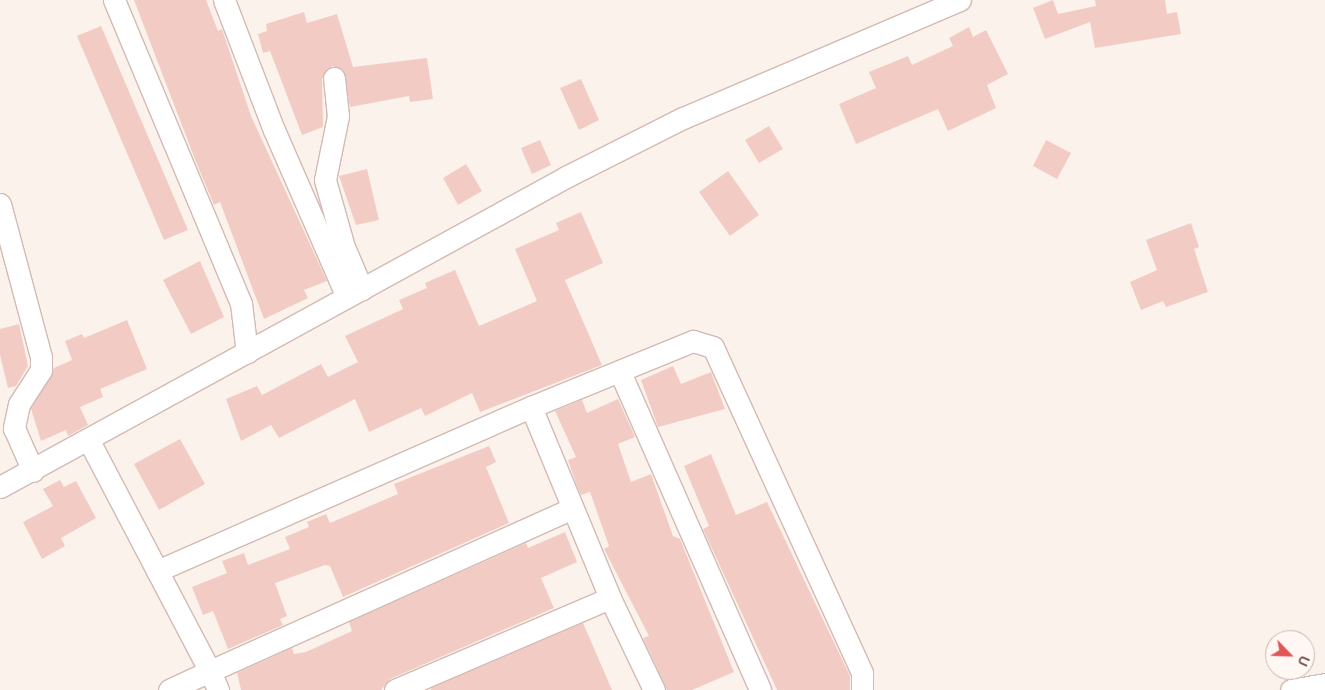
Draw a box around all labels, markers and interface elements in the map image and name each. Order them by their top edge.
north arrow [1265,630,1315,680]
text: U [1293,653,1313,669]

